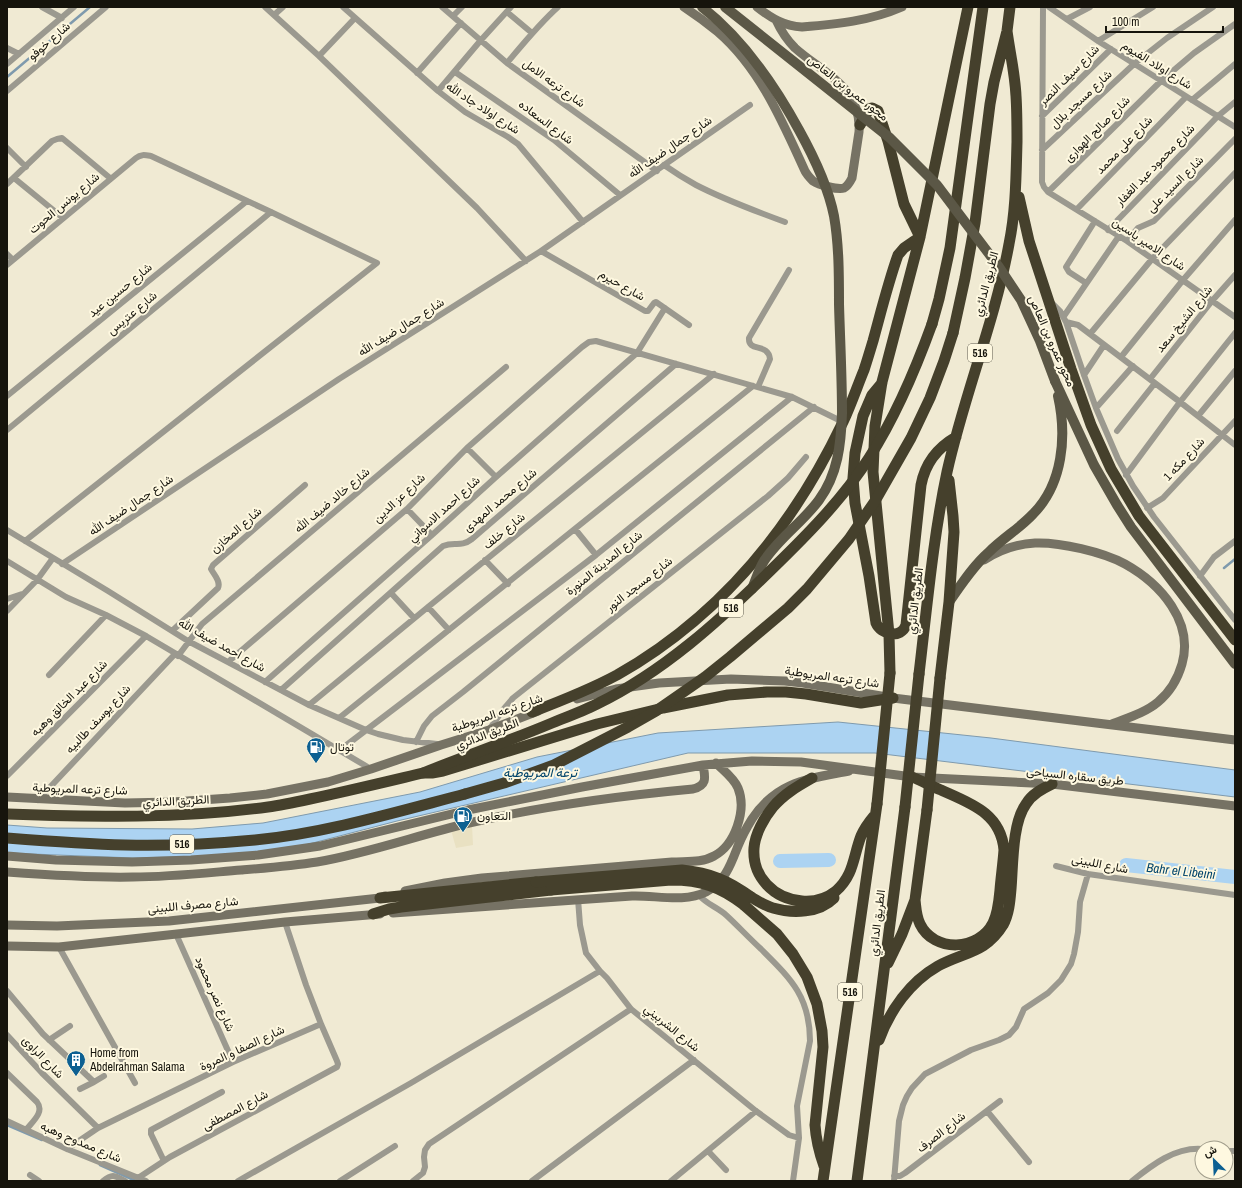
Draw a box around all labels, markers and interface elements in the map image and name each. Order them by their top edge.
scale bar [1106,8,1223,34]
text: 100 m [1112,14,1139,30]
street label: شارع خوفو [24,18,74,65]
street label: شارع اولاد الفيوم [1118,37,1195,94]
street label: شارع سيف النصر [1034,41,1104,110]
street label: محور عمرو بن العاص [804,51,892,125]
street label: شارع ترعه الامل [519,55,588,112]
street label: شارع مسجد بلال [1047,66,1116,133]
street label: شارع اولاد جاد الله [442,78,523,139]
street label: شارع صالح الهوارى [1060,92,1134,166]
street label: شارع السعاده [515,96,577,149]
street label: شارع جمال ضيف الله [625,112,716,183]
street label: شارع على محمد [1092,112,1157,178]
street label: شارع محمود عبد الغفار [1111,121,1199,211]
street label: شارع السيد على [1143,152,1208,217]
street label: شارع يونس الحوت [25,169,103,238]
street label: شارع الامير ياسين [1109,214,1189,275]
street label: الطريق الدائري [970,250,1004,319]
street label: شارع حسين عيد [85,259,156,322]
street label: شارع حيرم [596,265,648,305]
street label: شارع الشيخ سعد [1152,282,1217,357]
street label: شارع عتريس [104,287,161,339]
street label: محور عمرو بن العاص [1025,293,1079,389]
street label: شارع جمال ضيف الله [355,294,448,361]
road number: 516 [968,344,992,362]
street label: شارع مكه 1 [1160,434,1209,485]
street label: شارع خالد ضيف الله [291,464,374,537]
street label: شارع محمد المهدى [460,464,541,536]
street label: شارع عز الدين [369,470,429,527]
street label: شارع جمال ضيف الله [86,471,177,540]
street label: شارع احمد الاسواني [404,472,485,547]
street label: شارع المخازن [207,503,266,558]
street label: شارع خلف [480,509,529,554]
street label: شارع المدينة المنورة [562,527,646,600]
street label: شارع مسجد النور [602,553,676,616]
street label: الطريق الدائري [903,567,929,635]
road number: 516 [719,599,743,617]
street label: شارع احمد ضيف الله [175,614,268,676]
street label: شارع عبد الخالق وهبه [27,656,112,741]
street label: شارع ترعه المريوطية [784,662,880,693]
street label: شارع يوسف طالبيه [62,681,135,758]
street label: شارع ترعه المريوطية [449,690,545,737]
street label: الطريق الدائري [453,715,522,755]
fuel station icon: توتال [305,736,327,764]
place label: توتال [330,739,354,755]
street label: طريق سقاره السياحى [1025,763,1125,789]
water label: ترعة المريوطية [503,764,579,781]
street label: شارع ترعه المريوطية [32,779,128,800]
street label: الطريق الدائري [142,791,210,813]
fuel station icon: التعاون [452,805,474,833]
place label: التعاون [477,808,511,824]
road number: 516 [170,835,194,853]
street label: شارع اللبينى [1070,851,1130,878]
water label: Bahr el Libeini [1146,859,1216,883]
street label: الطريق الدائري [865,889,891,957]
street label: شارع مصرف اللبينى [147,893,239,918]
street label: شارع نصر محمود [190,954,239,1034]
road number: 516 [838,983,862,1001]
street label: شارع الشربيني [640,1001,703,1057]
street label: شارع الصفا و المروة [197,1021,287,1076]
street label: شارع الراوى [18,1032,67,1082]
place label: Home from Abdelrahman Salama [89,1045,185,1075]
building icon: Home from Abdelrahman Salama [65,1049,87,1077]
street label: شارع المصطفى [199,1086,271,1135]
street label: شارع الصرف [913,1108,969,1157]
street label: شارع ممدوح وهبه [38,1118,124,1167]
north arrow [1194,1140,1234,1180]
text: ش [1201,1142,1219,1160]

